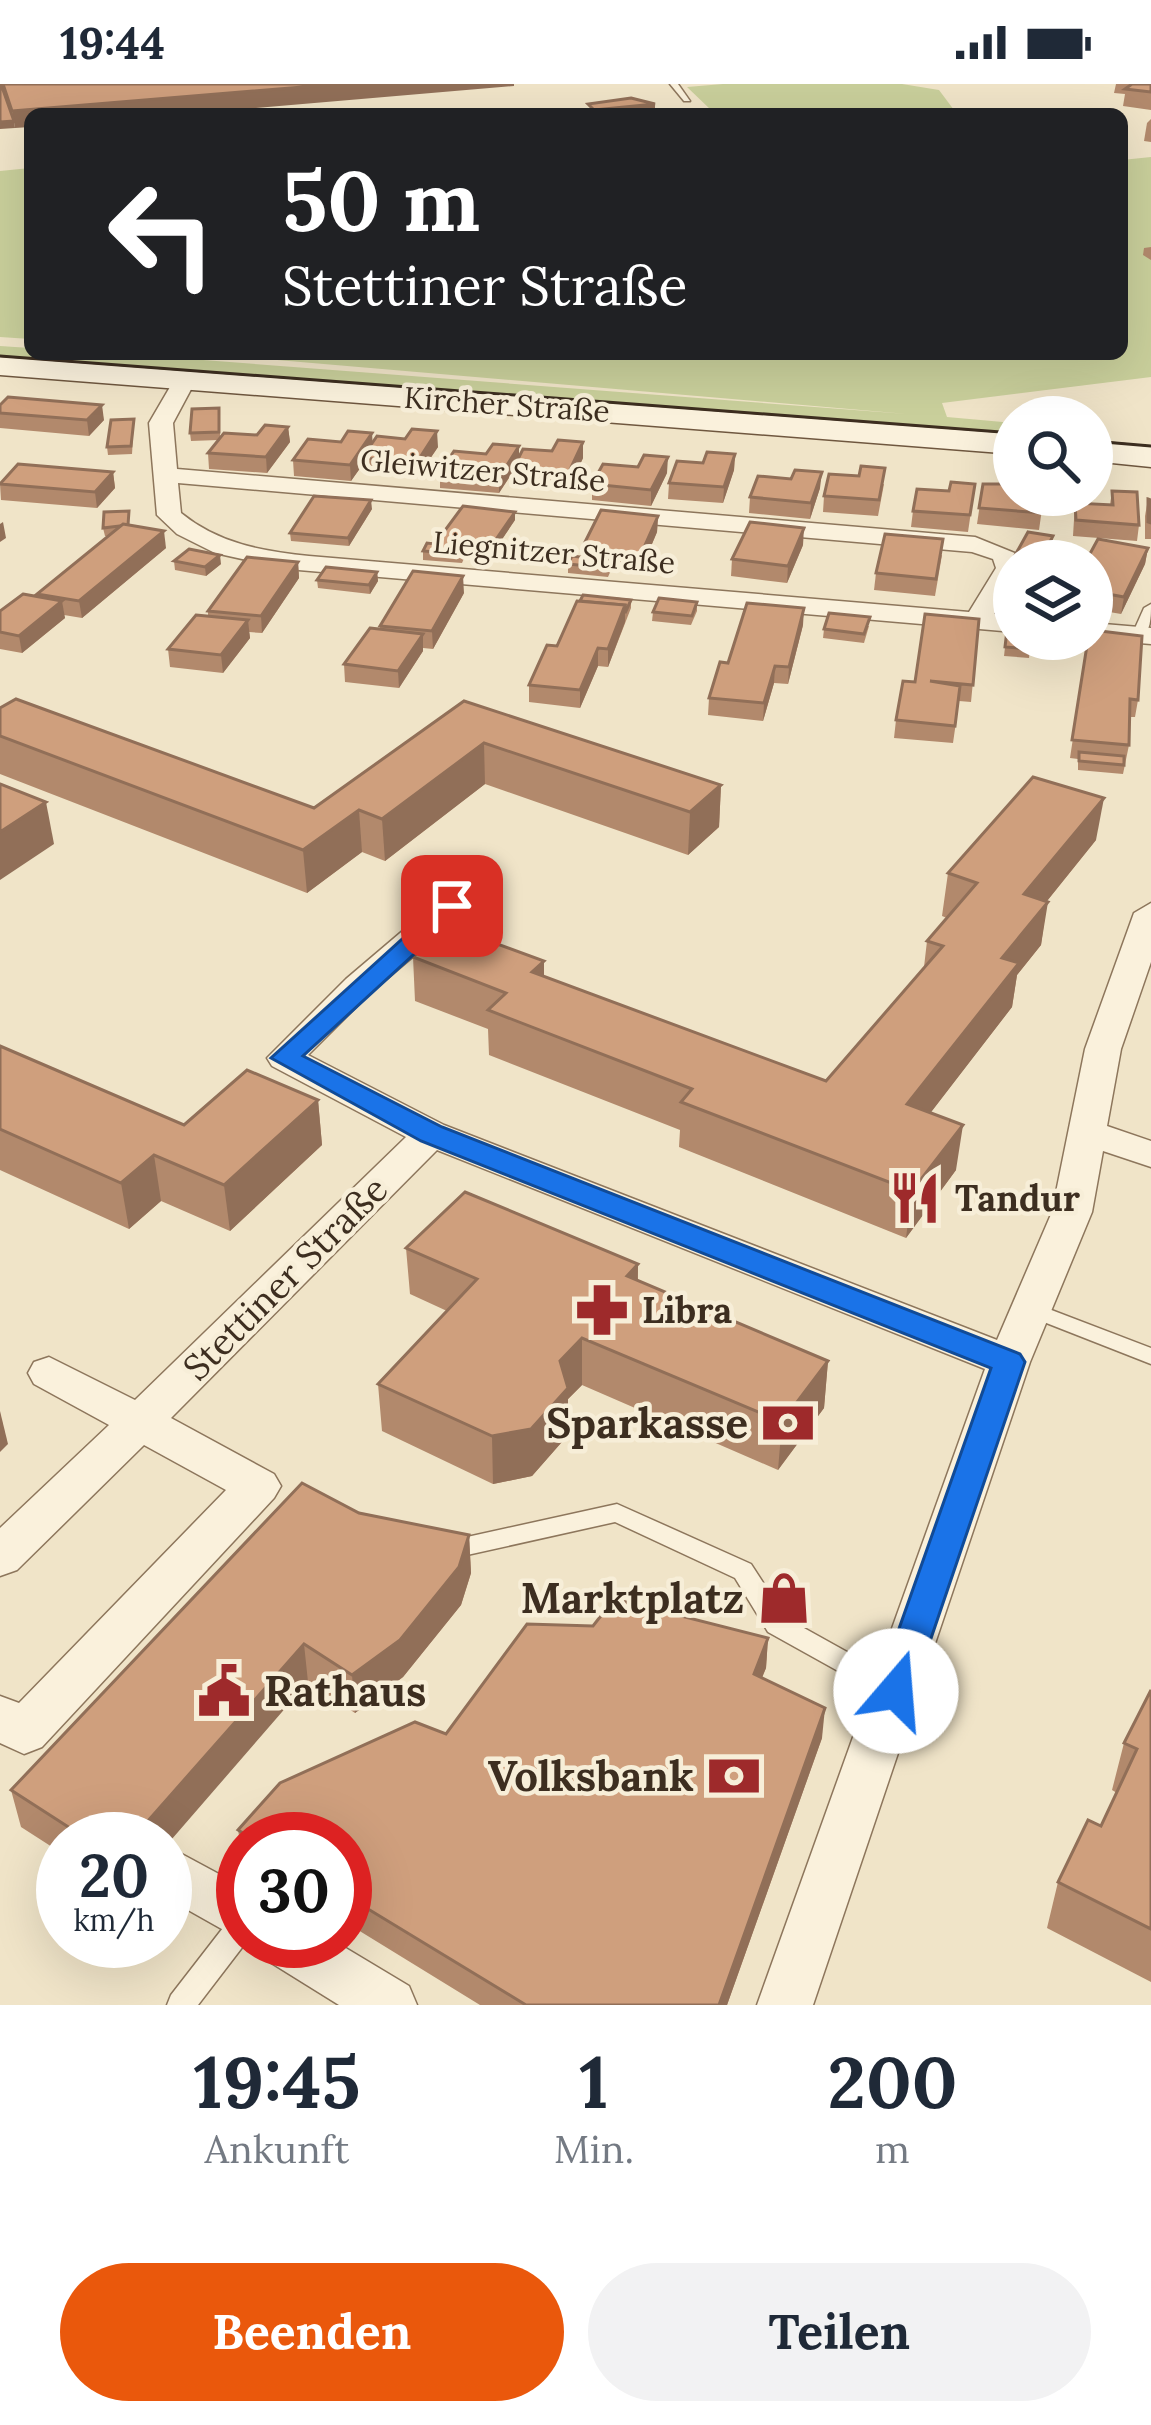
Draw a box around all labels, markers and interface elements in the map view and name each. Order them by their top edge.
text: 19:44 [60,14,165,71]
text: 50 m [282,146,480,254]
icon: left [84,156,240,312]
text: Stettiner Straße [282,251,688,320]
street label: Kircher Straße [403,378,611,430]
map controls [993,396,1113,660]
button: search [993,396,1113,516]
street label: Gleiwitzer Straße [359,440,607,500]
street label: Liegnitzer Straße [431,522,677,583]
button: layers [993,540,1113,660]
pin [401,855,503,957]
icon: arrive [419,873,485,939]
street label: Stettiner Straße [173,1166,397,1390]
restaurant icon: Tandur [886,1169,944,1227]
place label: Tandur [955,1175,1081,1221]
pharmacy icon: Libra [573,1281,631,1339]
place label: Libra [642,1287,732,1333]
bank icon: Sparkasse [759,1394,817,1452]
place label: Sparkasse [546,1396,748,1450]
shop icon: Marktplatz [755,1569,813,1627]
place label: Marktplatz [520,1571,744,1625]
position arrow [833,1628,959,1754]
public building icon: Rathaus [195,1662,253,1720]
place label: Rathaus [264,1664,426,1718]
bank icon: Volksbank [705,1747,763,1805]
place label: Volksbank [488,1749,694,1803]
speed limit sign: 30 [216,1812,372,1968]
text: 20 [79,1837,149,1913]
text: km/h [73,1901,155,1939]
text: 19:45 [194,2036,360,2128]
text: 1 [579,2036,609,2128]
text: 200 [828,2036,957,2128]
text: Ankunft [205,2124,349,2174]
text: Min. [554,2124,634,2174]
text: m [875,2124,910,2174]
button: Beenden [60,2263,564,2401]
button: Teilen [588,2263,1091,2401]

